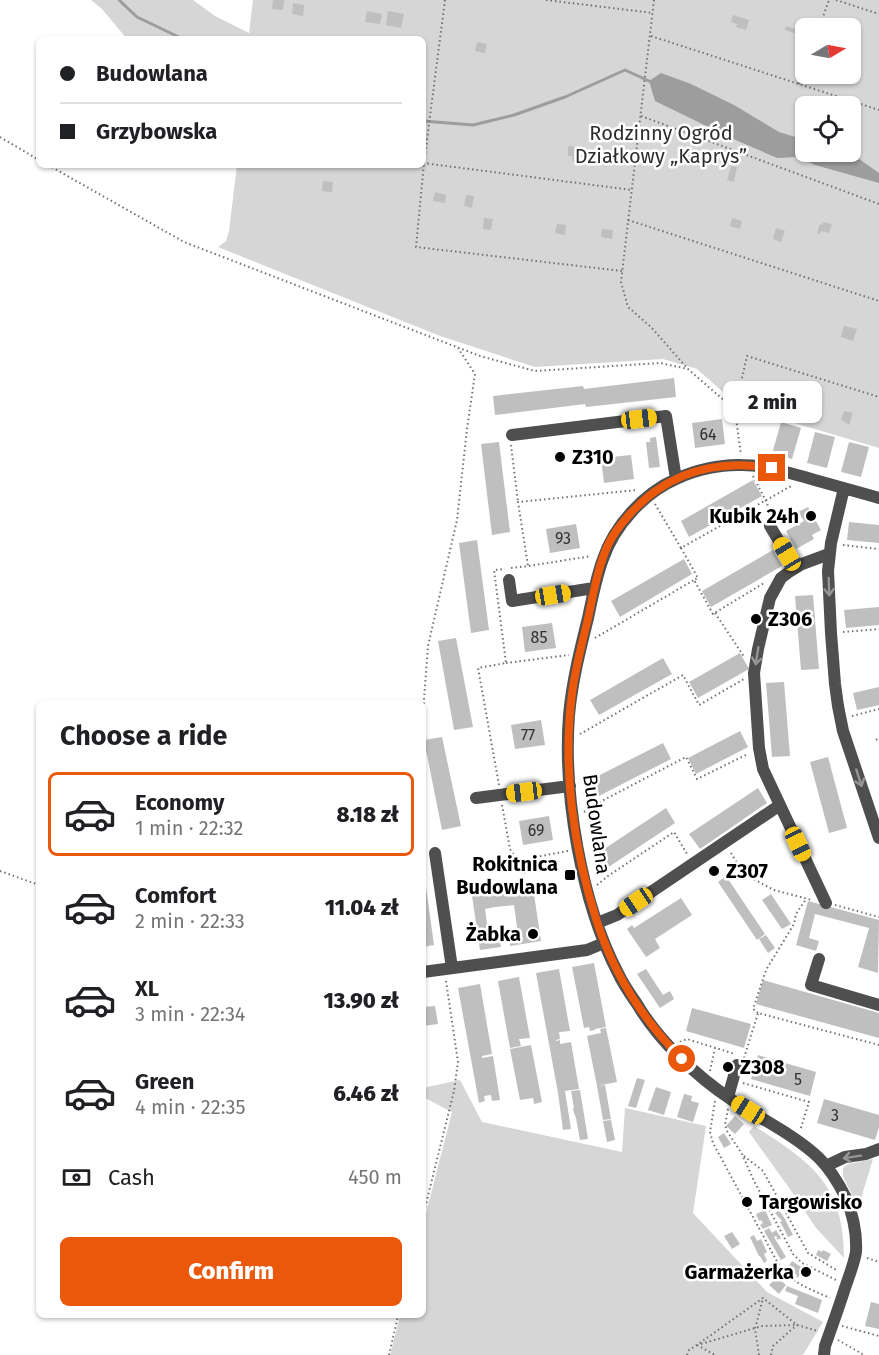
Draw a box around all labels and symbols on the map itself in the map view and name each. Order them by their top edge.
north arrow [795,18,861,84]
park label: Rodzinny Ogród Działkowy „Kaprys” [575,121,747,168]
callout: 2 min [722,381,822,423]
car [620,408,658,430]
house number: 64 [699,425,717,444]
place label: Z310 [572,445,614,469]
marker: Z310 [553,450,567,464]
route end [758,454,785,481]
place label: Kubik 24h [709,504,799,528]
marker: Kubik 24h [804,509,818,523]
house number: 93 [555,529,571,548]
car [770,534,804,574]
one-way arrow [823,577,834,596]
car [534,583,572,607]
place label: Z306 [768,607,812,631]
marker: Z306 [749,612,763,626]
house number: 85 [531,628,547,647]
one-way arrow [751,646,762,666]
house number: 77 [521,726,535,745]
one-way arrow [854,768,865,787]
street label: Budowlana [578,772,616,876]
car [505,781,543,803]
house number: 69 [528,821,544,840]
car [782,824,814,864]
place label: Rokitnica Budowlana [456,852,558,899]
place label: Z307 [726,859,768,883]
marker: Z307 [707,864,721,878]
marker: Rokitnica Budowlana [563,868,577,882]
car [616,884,656,920]
place label: Żabka [466,922,521,946]
marker: Żabka [526,927,540,941]
route start [668,1045,695,1072]
place label: Z308 [740,1055,785,1079]
marker: Z308 [721,1060,735,1074]
house number: 5 [794,1070,802,1089]
car [728,1093,768,1127]
house number: 3 [831,1106,839,1125]
one-way arrow [843,1151,863,1162]
place label: Targowisko [759,1190,863,1214]
marker: Targowisko [740,1195,754,1209]
place label: Garmażerka [685,1260,794,1284]
marker: Garmażerka [799,1265,813,1279]

